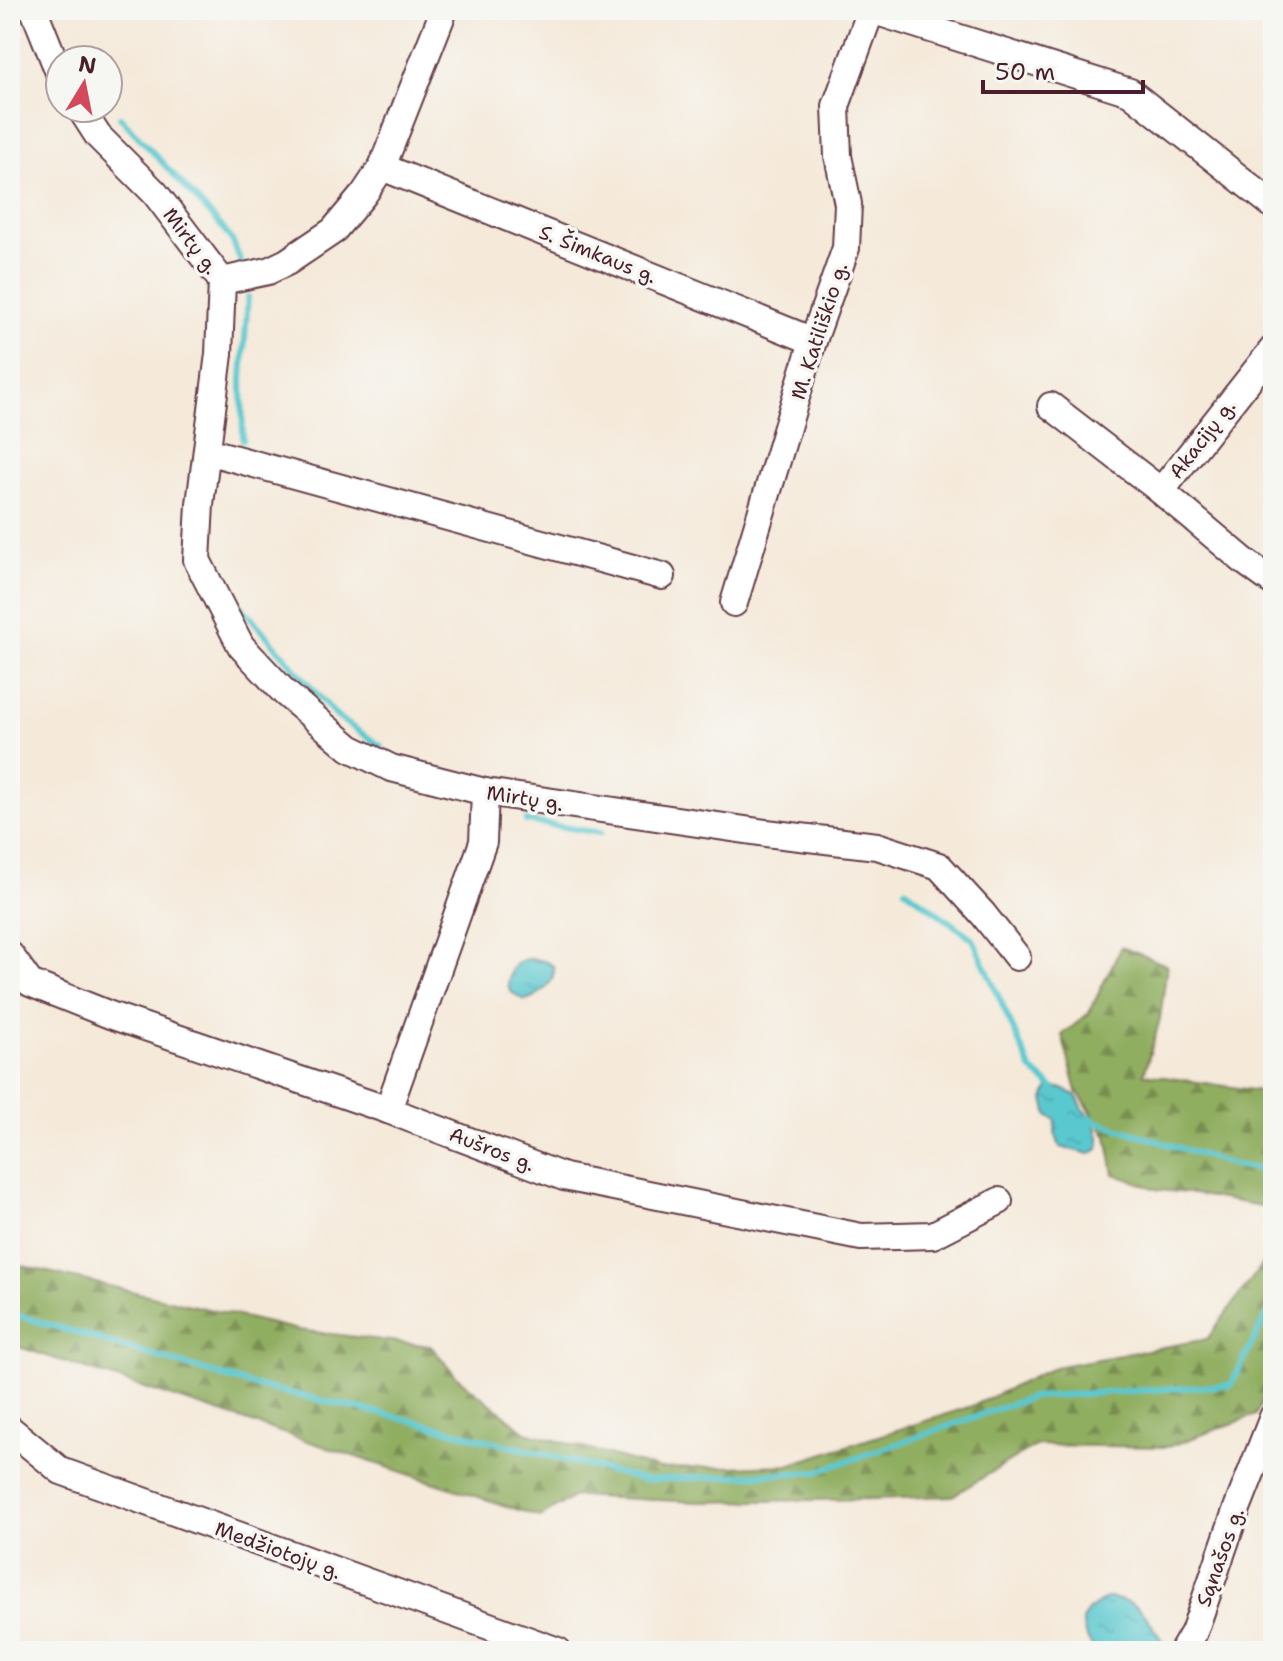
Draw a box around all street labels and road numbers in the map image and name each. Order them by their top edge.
street label: Mirtų g. [157,202,225,280]
street label: S. Šimkaus g. [535,219,661,289]
street label: M. Katiliškio g. [785,259,853,403]
street label: Akacijų g. [1163,394,1241,484]
street label: Mirtų g. [485,779,565,817]
street label: Aušros g. [446,1121,538,1177]
street label: Sąnašos g. [1190,1504,1250,1610]
street label: Medžiotojų g. [211,1515,345,1585]

